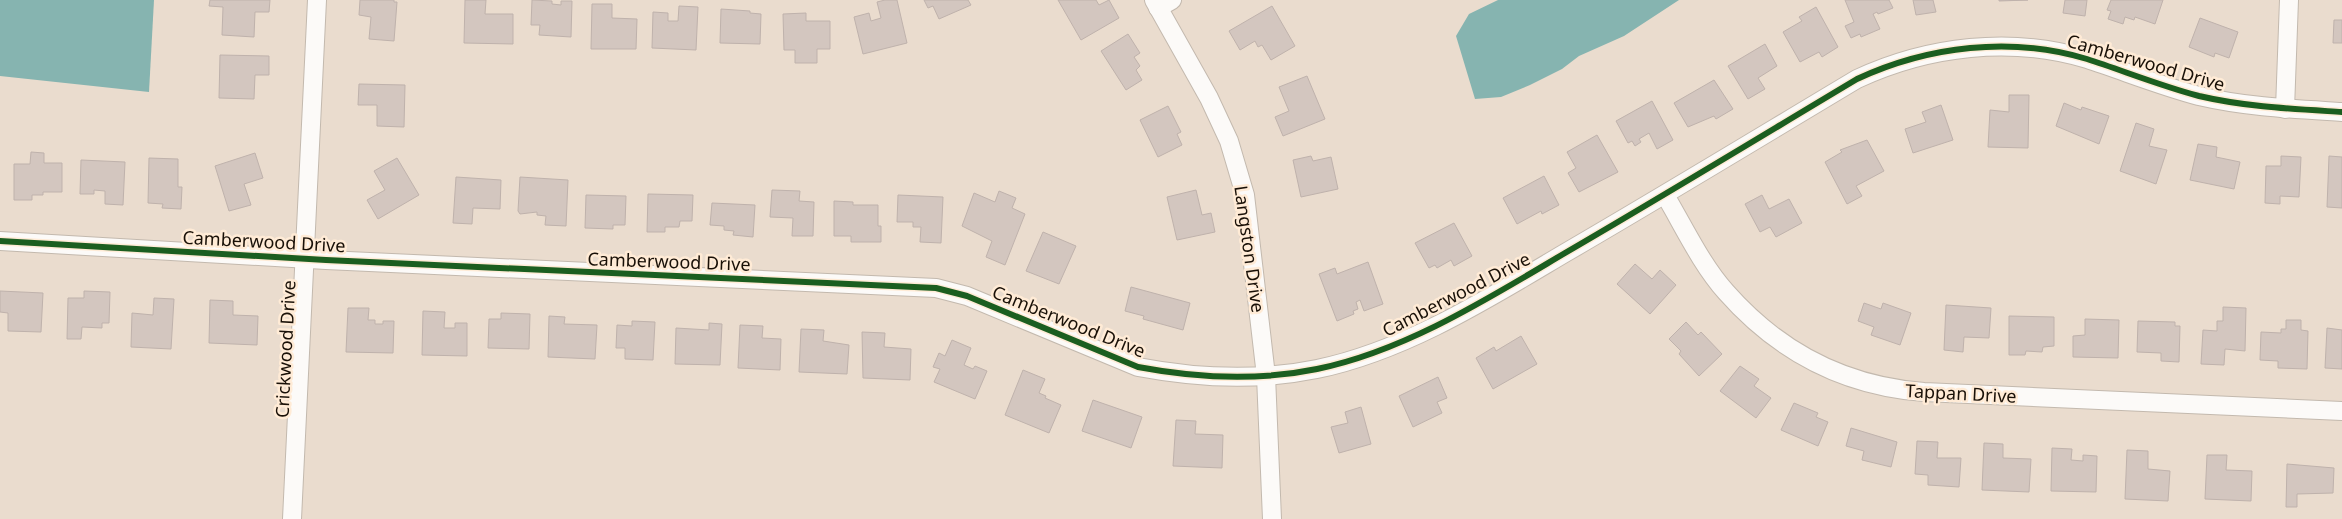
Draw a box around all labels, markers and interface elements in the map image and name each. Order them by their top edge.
street label: Camberwood Drive [2064,28,2228,96]
street label: Langston Drive [1229,184,1271,314]
street label: Camberwood Drive [182,225,346,257]
street label: Camberwood Drive [587,246,751,276]
street label: Camberwood Drive [1378,246,1534,342]
street label: Camberwood Drive [989,279,1149,363]
street label: Crickwood Drive [269,280,301,418]
street label: Tappan Drive [1905,378,2017,408]

